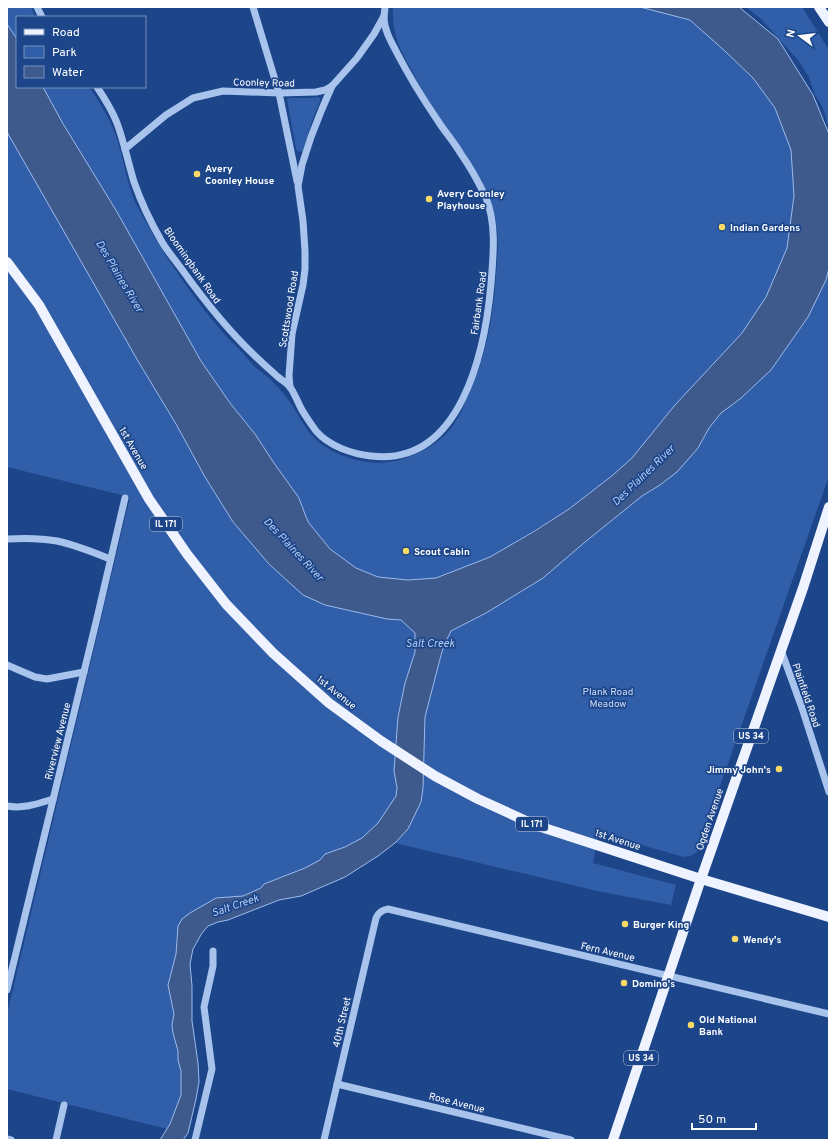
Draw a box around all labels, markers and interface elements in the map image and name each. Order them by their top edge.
legend [16,16,146,88]
north arrow [780,16,820,56]
text: Road [52,25,80,41]
text: N [784,28,799,39]
text: Park [52,45,77,61]
text: Water [52,65,84,81]
street label: Coonley Road [233,76,295,91]
place label: Avery Coonley House [205,163,275,188]
marker: Avery Coonley House [192,169,202,179]
place label: Avery Coonley Playhouse [437,188,505,213]
marker: Avery Coonley Playhouse [424,194,434,204]
marker: Indian Gardens [717,222,727,232]
place label: Indian Gardens [730,222,800,235]
street label: Bloomingbank Road [161,225,223,307]
water label: Des Plaines River [92,238,147,316]
street label: Scottswood Road [277,270,302,349]
street label: Fairbank Road [469,271,490,336]
street label: 1st Avenue [115,425,150,472]
water label: Des Plaines River [609,442,679,509]
water label: Des Plaines River [260,515,327,585]
road number: IL 171 [150,517,182,531]
marker: Scout Cabin [401,546,411,556]
place label: Scout Cabin [414,546,470,559]
water label: Salt Creek [406,637,455,651]
street label: Plainfield Road [788,662,823,729]
street label: 1st Avenue [314,673,359,713]
park label: Plank Road Meadow [583,686,633,711]
street label: Riverview Avenue [43,701,74,781]
road number: US 34 [734,729,768,743]
place label: Jimmy John's [706,764,771,777]
marker: Jimmy John's [774,764,784,774]
street label: Ogden Avenue [694,787,727,852]
road number: IL 171 [516,817,548,831]
street label: 1st Avenue [593,827,642,854]
water label: Salt Creek [210,891,261,921]
marker: Burger King [620,919,630,929]
place label: Burger King [633,919,689,932]
marker: Wendy's [730,934,740,944]
place label: Wendy's [743,934,782,947]
street label: Fern Avenue [579,940,636,965]
marker: Domino's [619,978,629,988]
place label: Domino's [632,978,675,991]
street label: 40th Street [330,995,355,1049]
place label: Old National Bank [699,1014,757,1039]
marker: Old National Bank [686,1020,696,1030]
road number: US 34 [624,1051,658,1065]
street label: Rose Avenue [427,1090,486,1117]
scale bar [692,1105,756,1131]
text: 50 m [698,1112,726,1128]

